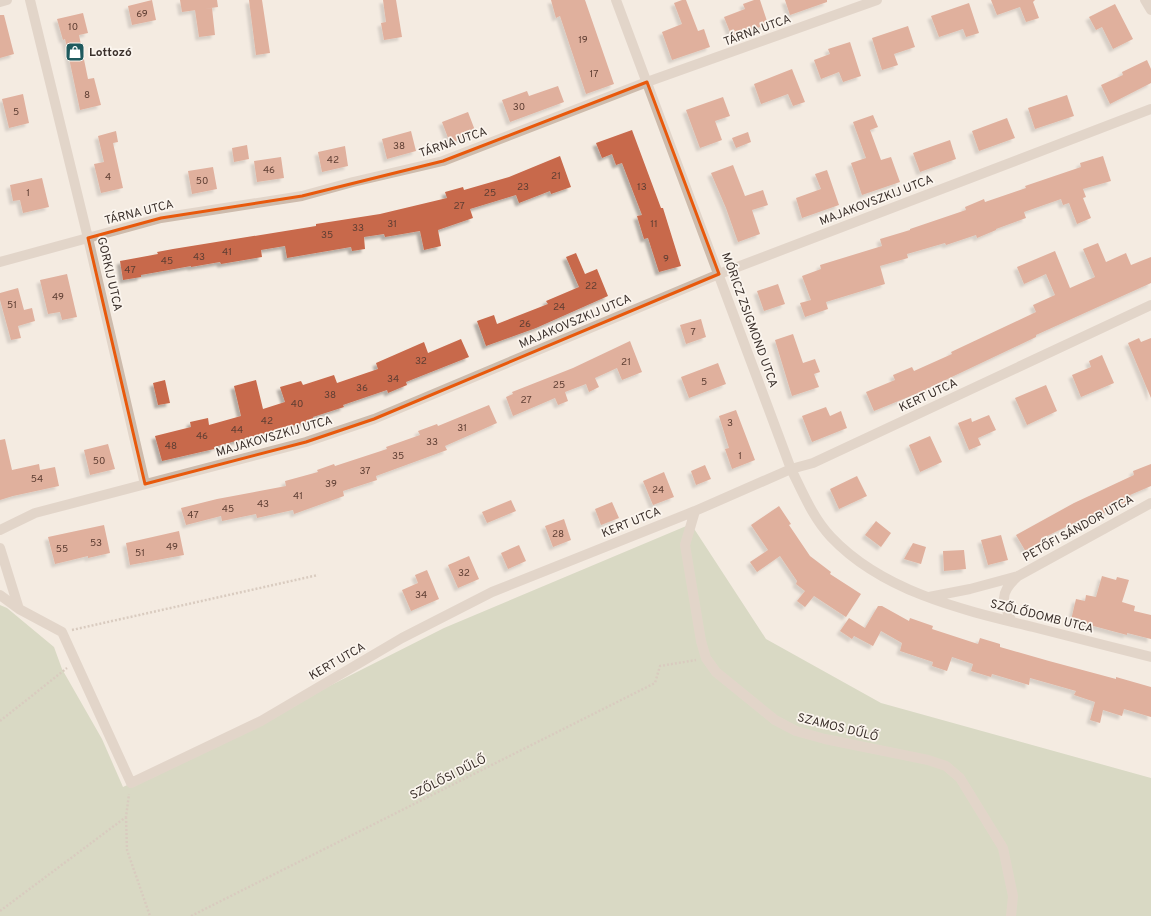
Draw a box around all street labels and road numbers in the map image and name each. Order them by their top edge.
street label: TÁRNA UTCA [721,11,793,51]
street label: TÁRNA UTCA [417,124,489,162]
street label: MAJAKOVSZKIJ UTCA [817,172,936,230]
street label: TÁRNA UTCA [103,197,175,229]
street label: GORKIJ UTCA [93,235,125,313]
street label: MÓRICZ ZSIGMOND UTCA [717,251,781,390]
street label: MAJAKOVSZKIJ UTCA [517,291,634,353]
street label: KERT UTCA [897,375,960,416]
street label: MAJAKOVSZKIJ UTCA [214,413,334,461]
street label: PETŐFI SÁNDOR UTCA [1020,492,1137,566]
street label: KERT UTCA [599,504,663,542]
street label: SZŐLŐDOMB UTCA [988,596,1095,638]
street label: KERT UTCA [306,639,369,684]
street label: SZAMOS DŰLŐ [796,710,880,746]
street label: SZŐLŐSI DŰLŐ [408,752,490,804]

